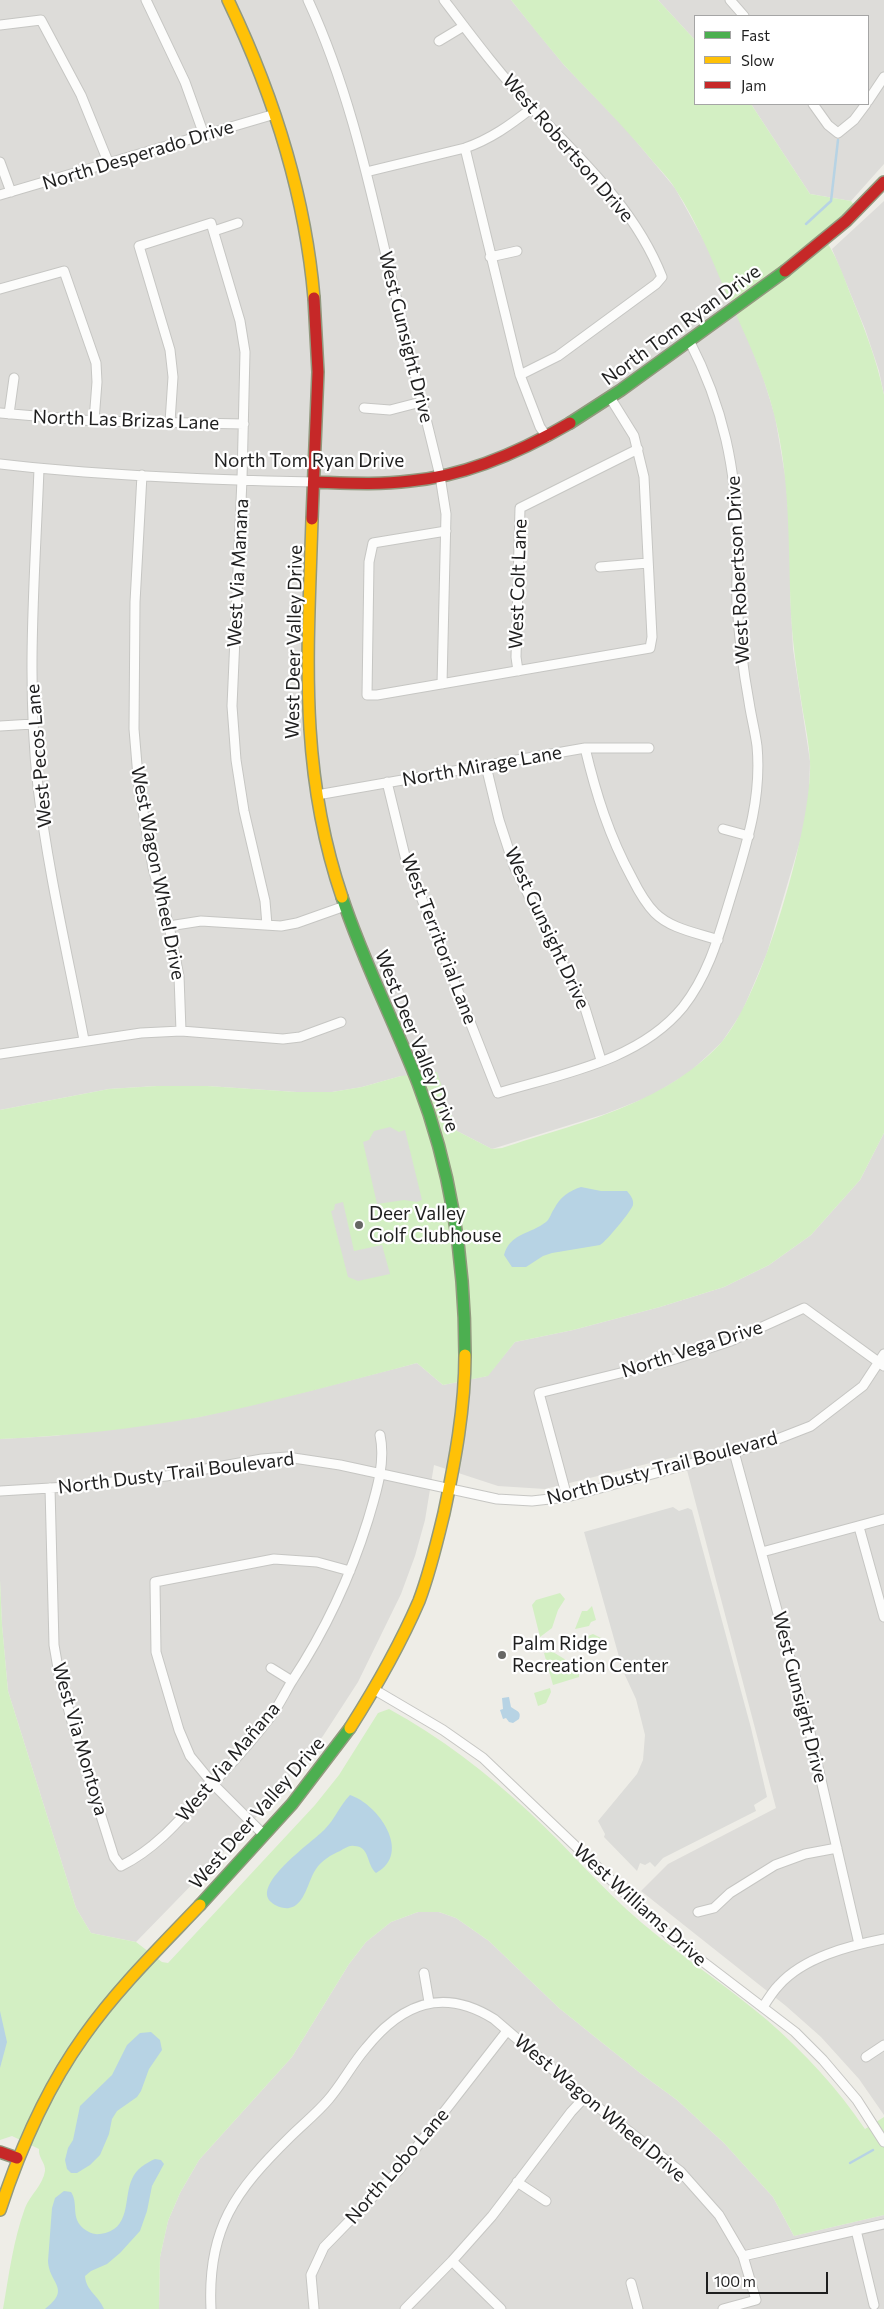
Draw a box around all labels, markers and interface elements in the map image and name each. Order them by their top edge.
legend [694,15,869,105]
text: Fast [741,26,770,44]
text: Slow [741,51,774,69]
street label: West Robertson Drive [498,69,638,227]
text: Jam [741,76,766,94]
street label: North Desperado Drive [40,115,236,195]
street label: West Gunsight Drive [374,249,438,425]
street label: North Tom Ryan Drive [597,260,765,390]
street label: North Las Brizas Lane [32,405,220,435]
street label: North Tom Ryan Drive [214,450,404,472]
street label: West Robertson Drive [722,475,754,665]
street label: West Via Manana [223,498,253,648]
street label: West Colt Lane [504,518,532,650]
street label: West Deer Valley Drive [281,545,307,739]
street label: West Pecos Lane [21,683,57,829]
street label: North Mirage Lane [401,741,563,791]
street label: West Wagon Wheel Drive [126,764,190,982]
street label: West Gunsight Drive [500,844,594,1012]
street label: West Territorial Lane [396,851,482,1027]
street label: West Deer Valley Drive [370,947,464,1135]
place label: Deer Valley Golf Clubhouse [369,1203,501,1247]
marker: Deer Valley Golf Clubhouse [353,1219,365,1231]
street label: North Vega Drive [619,1315,765,1383]
street label: North Dusty Trail Boulevard [544,1426,780,1510]
street label: North Dusty Trail Boulevard [57,1447,295,1499]
street label: West Gunsight Drive [768,1609,832,1785]
place label: Palm Ridge Recreation Center [512,1633,668,1677]
marker: Palm Ridge Recreation Center [496,1649,508,1661]
street label: West Via Montoya [47,1660,113,1818]
street label: West Via Mañana [171,1698,285,1826]
street label: West Deer Valley Drive [185,1732,329,1894]
street label: West Williams Drive [569,1839,711,1971]
street label: West Wagon Wheel Drive [510,2030,690,2186]
street label: North Lobo Lane [341,2104,453,2228]
scale bar [709,2262,832,2294]
text: 100 m [714,2272,756,2290]

